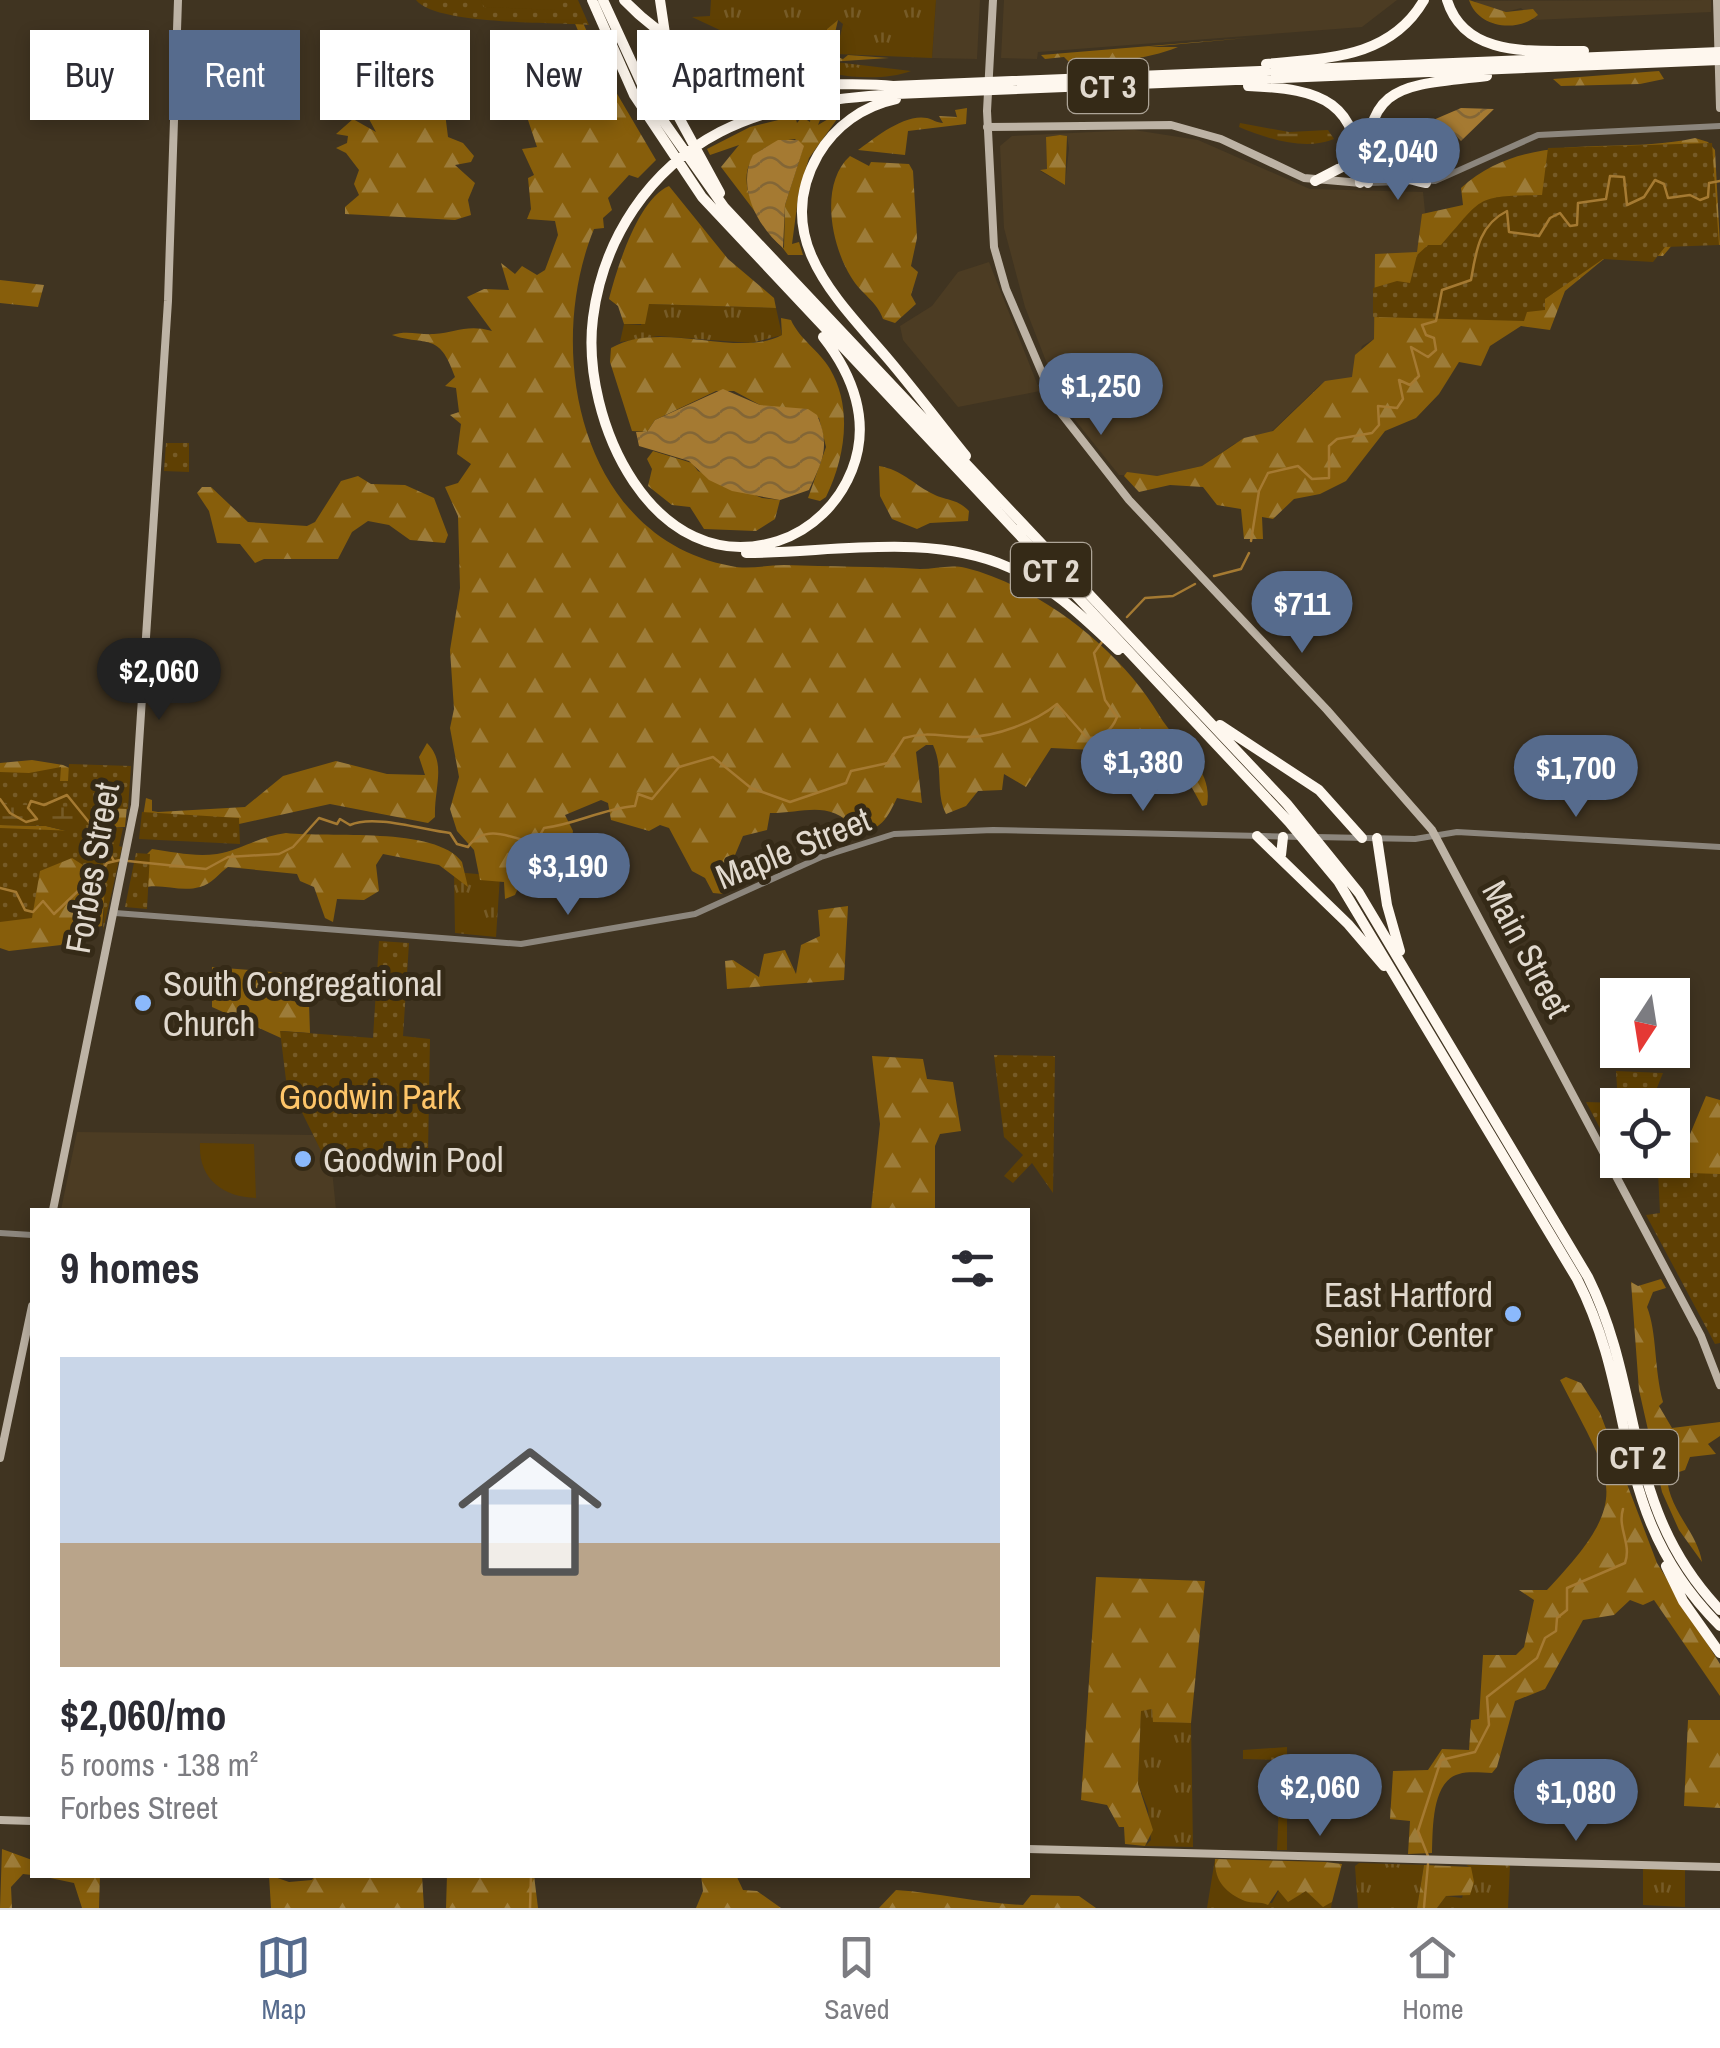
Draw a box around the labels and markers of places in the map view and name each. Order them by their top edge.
pin: $2,040 [1317,118,1479,203]
pin: $1,250 [1020,353,1182,438]
pin: $711 [1243,571,1361,656]
pin: $2,060 [78,638,240,723]
pin: $1,380 [1062,729,1224,814]
pin: $1,700 [1495,735,1657,820]
pin: $3,190 [487,833,649,918]
place label: South Congregational Church [163,960,442,1047]
marker: South Congregational Church [132,992,154,1014]
place label: Goodwin Pool [323,1136,503,1183]
marker: Goodwin Pool [292,1148,314,1170]
place label: East Hartford Senior Center [1314,1271,1493,1358]
marker: East Hartford Senior Center [1502,1303,1524,1325]
pin: $2,060 [1239,1754,1401,1839]
pin: $1,080 [1495,1759,1657,1844]

